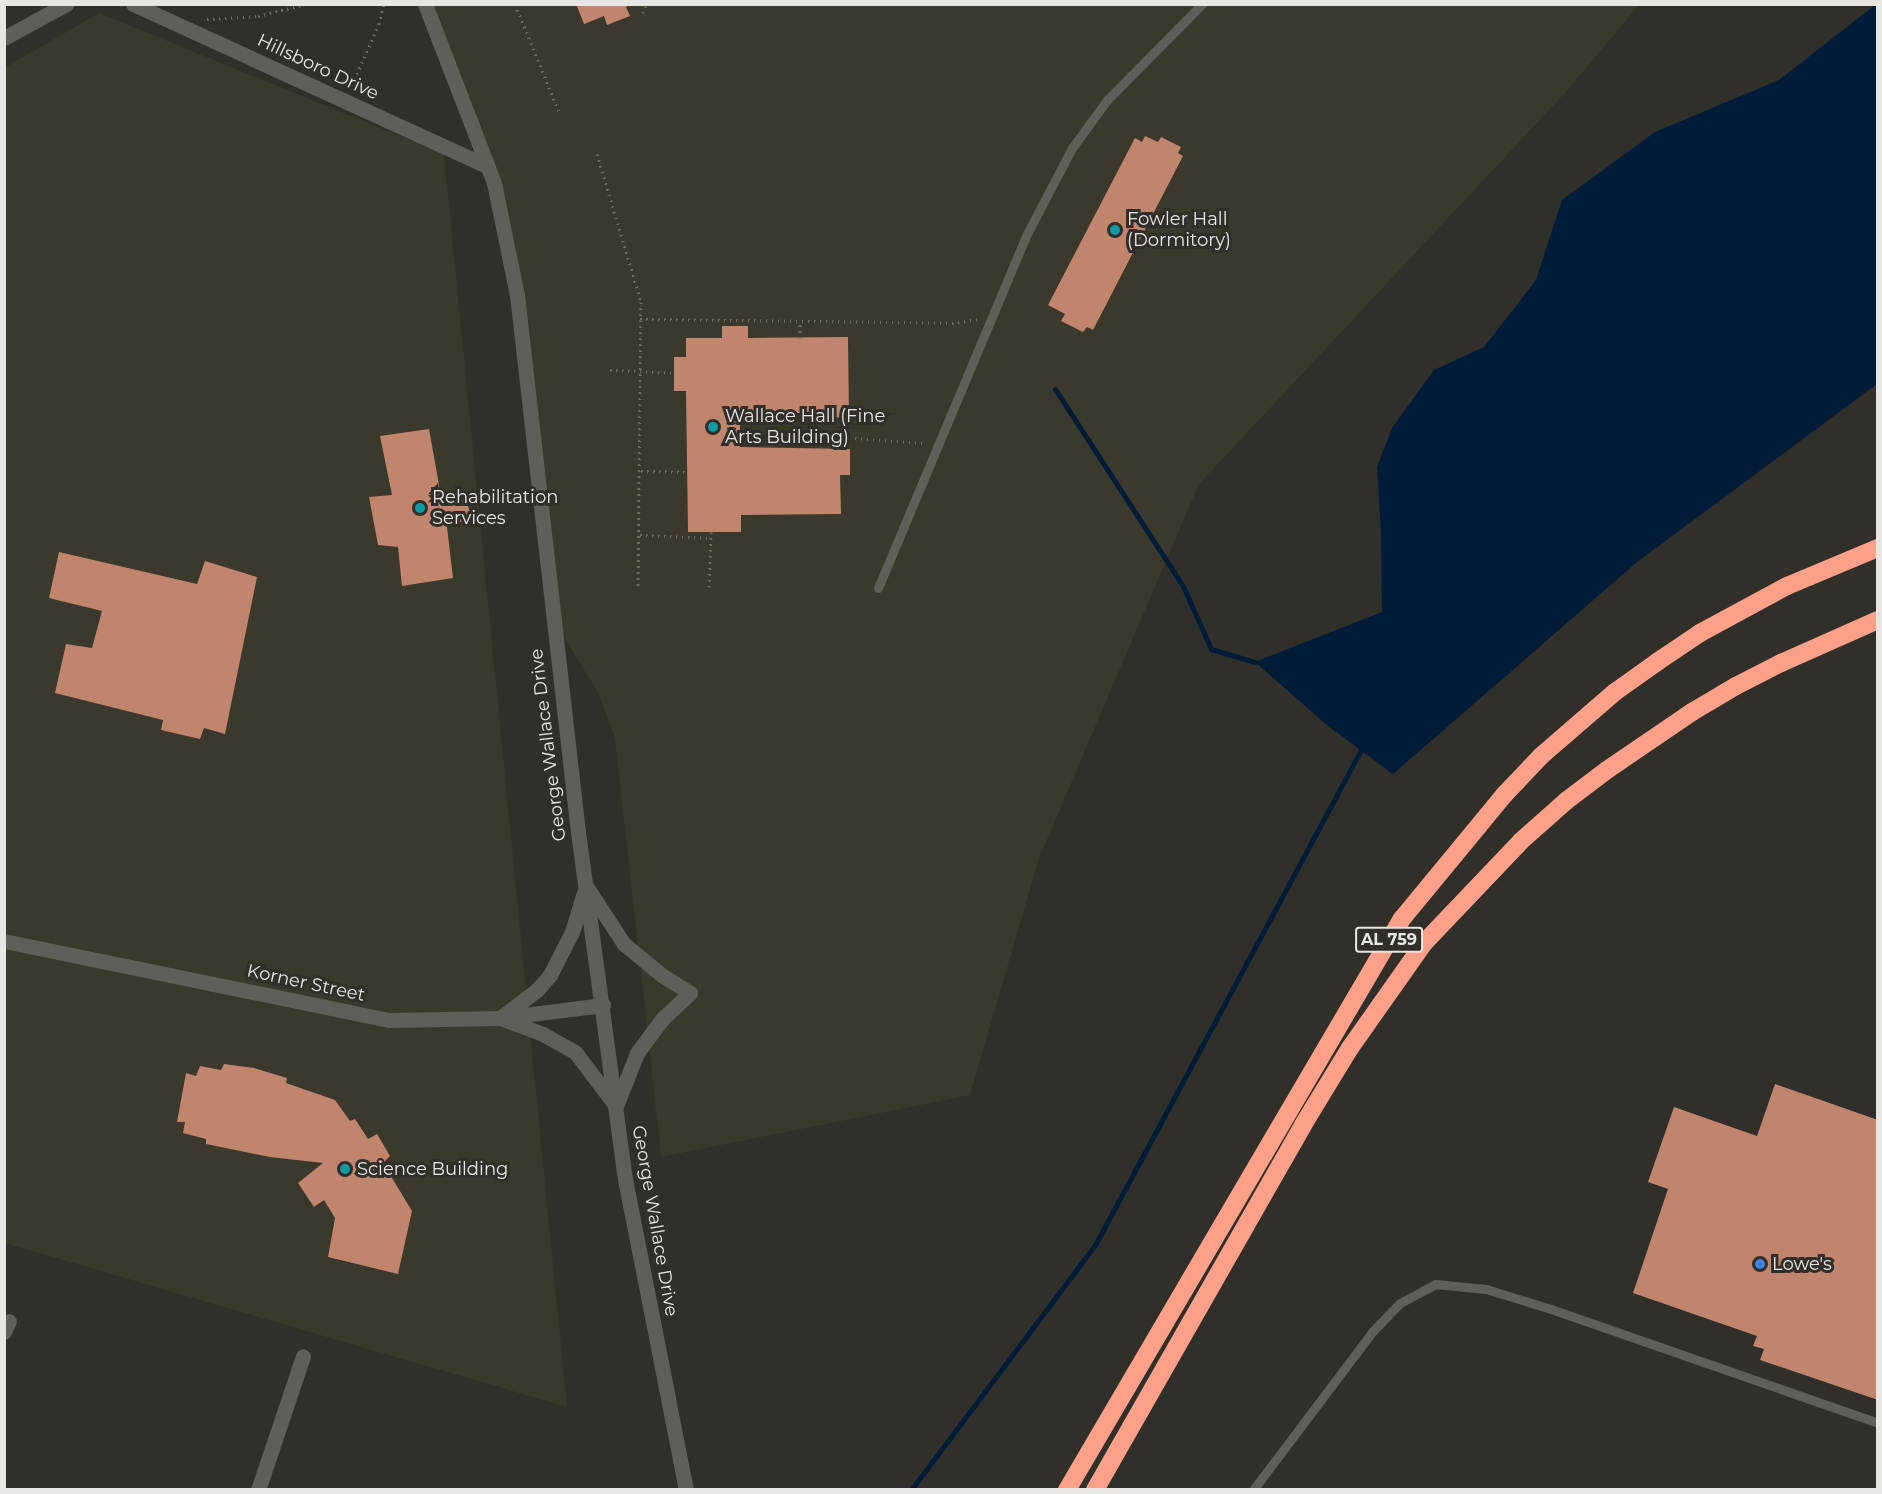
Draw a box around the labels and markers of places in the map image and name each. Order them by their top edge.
place label: Fowler Hall (Dormitory) [1127,209,1231,252]
marker: Fowler Hall (Dormitory) [1108,223,1122,237]
place label: Wallace Hall (Fine Arts Building) [725,406,885,448]
marker: Wallace Hall (Fine Arts Building) [706,420,720,434]
place label: Rehabilitation Services [432,487,558,530]
marker: Rehabilitation Services [413,501,427,515]
place label: Science Building [357,1158,508,1180]
marker: Science Building [338,1162,352,1176]
place label: Lowe's [1772,1253,1832,1275]
marker: Lowe's [1753,1257,1767,1271]

